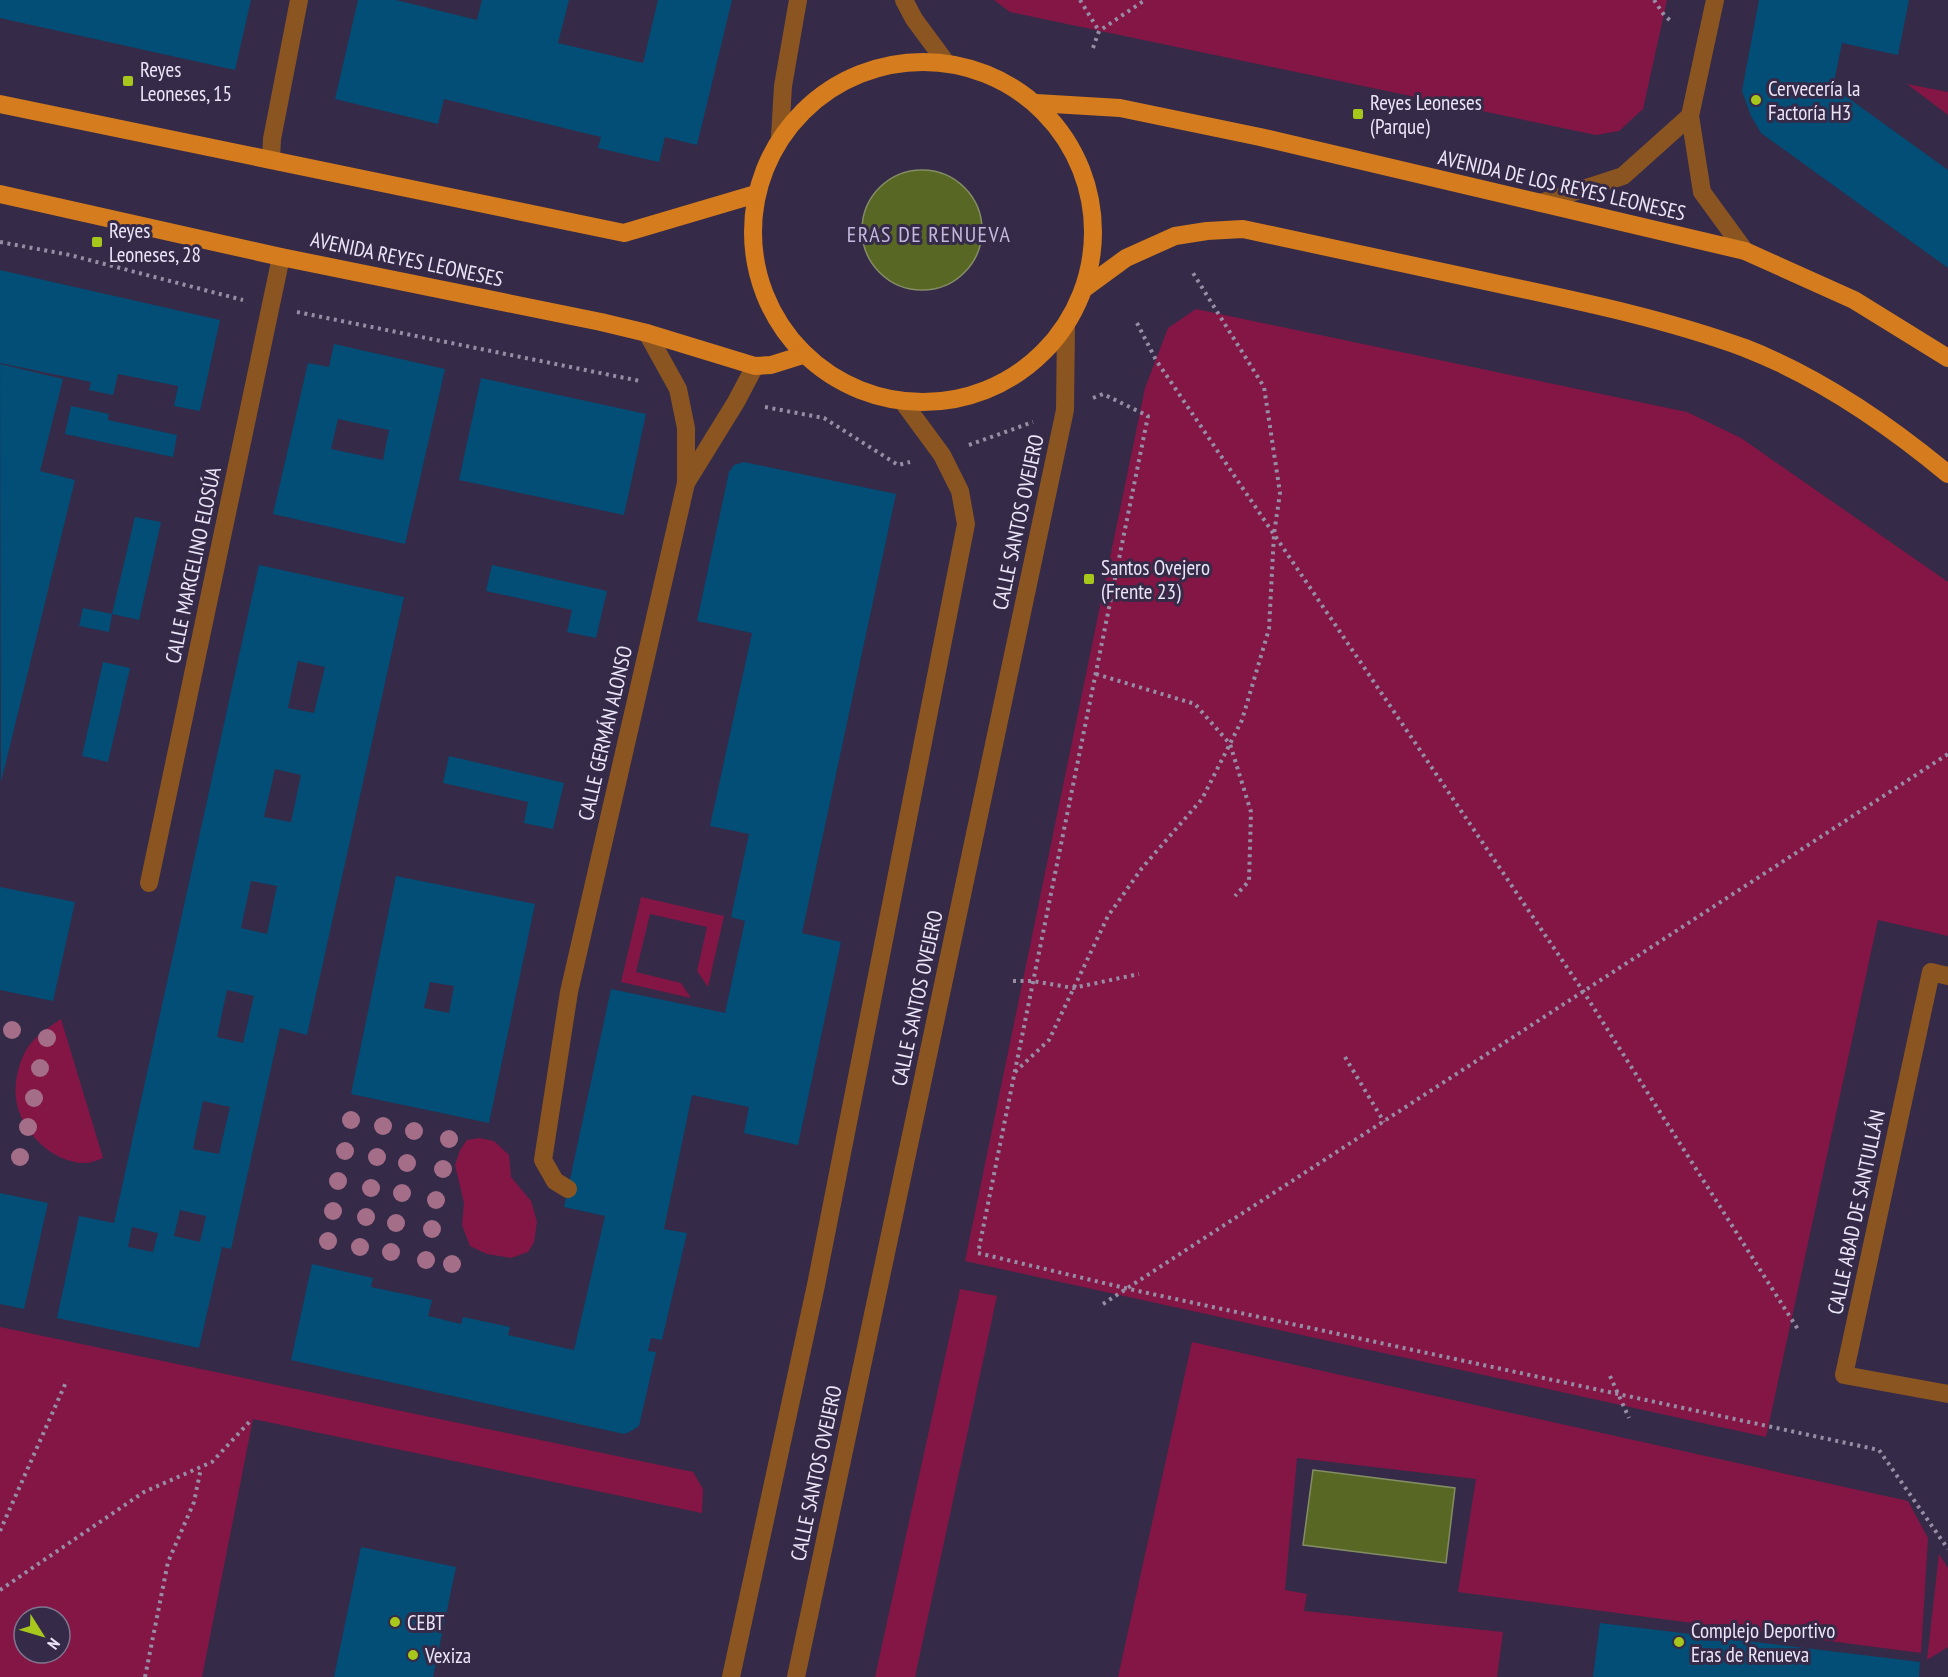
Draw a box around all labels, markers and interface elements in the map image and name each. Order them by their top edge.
place label: Reyes Leoneses, 15 [140,56,232,107]
marker: Reyes Leoneses, 15 [121,74,135,88]
place label: Cervecería la Factoría H3 [1768,75,1860,126]
place label: Reyes Leoneses (Parque) [1370,89,1482,140]
marker: Cervecería la Factoría H3 [1749,93,1763,107]
marker: Reyes Leoneses (Parque) [1351,107,1365,121]
street label: AVENIDA DE LOS REYES LEONESES [1436,143,1688,227]
place label: Reyes Leoneses, 28 [109,217,201,268]
district label: ERAS DE RENUEVA [847,220,1011,248]
street label: AVENIDA REYES LEONESES [308,225,506,293]
marker: Reyes Leoneses, 28 [90,235,104,249]
street label: CALLE SANTOS OVEJERO [986,432,1050,612]
street label: CALLE MARCELINO ELOSÚA [159,464,227,666]
place label: Santos Ovejero (Frente 23) [1101,554,1210,605]
marker: Santos Ovejero (Frente 23) [1082,572,1096,586]
street label: CALLE GERMÁN ALONSO [572,643,638,823]
street label: CALLE SANTOS OVEJERO [885,908,949,1088]
street label: CALLE ABAD DE SANTULLÁN [1821,1107,1891,1317]
street label: CALLE SANTOS OVEJERO [784,1383,848,1563]
north arrow [12,1605,72,1665]
place label: CEBT [407,1609,445,1636]
marker: CEBT [388,1615,402,1629]
place label: Complejo Deportivo Eras de Renueva [1691,1617,1835,1668]
text: N [43,1635,65,1653]
marker: Complejo Deportivo Eras de Renueva [1672,1635,1686,1649]
place label: Vexiza [424,1642,471,1669]
marker: Vexiza [406,1648,420,1662]

